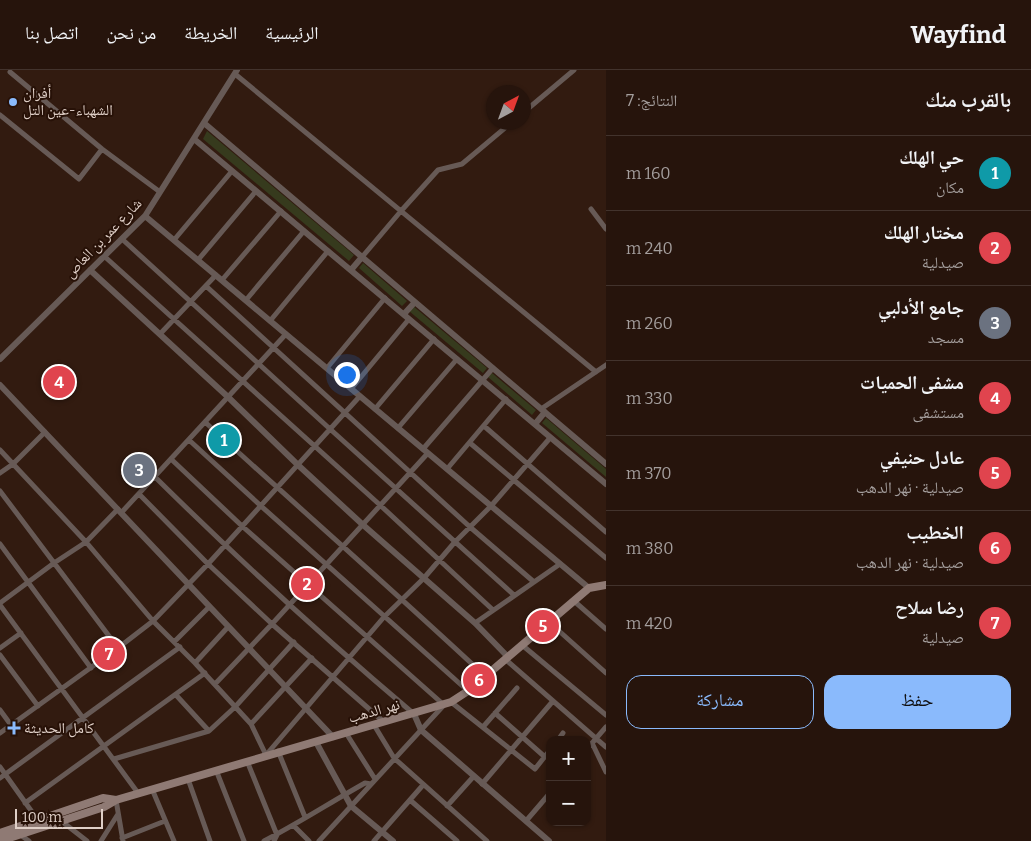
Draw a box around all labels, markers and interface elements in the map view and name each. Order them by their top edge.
text: Wayfind [911,21,1006,49]
text: اتصل بنا [25,22,78,44]
text: من نحن [106,22,156,44]
text: الخريطة [184,22,237,44]
text: الرئيسية [265,22,319,44]
place label: أفران الشهباء-عين التل [23,84,113,120]
north arrow [486,85,531,130]
text: بالقرب منك [925,87,1011,113]
text: النتائج: 7 [626,91,677,110]
marker: أفران الشهباء-عين التل [7,96,19,108]
text: حي الهلك [899,146,964,169]
text: 160 m [626,164,671,183]
text: 1 [992,164,998,183]
text: مكان [936,178,964,197]
street label: شارع عمر بن العاص [61,194,146,282]
text: مختار الهلك [884,221,964,244]
text: 240 m [626,239,673,258]
text: 2 [991,239,1000,258]
text: صيدلية [922,253,964,272]
text: جامع الأدلبي [878,296,964,319]
text: 260 m [626,314,673,333]
text: 3 [990,314,1000,333]
text: مسجد [928,328,964,347]
your location [334,362,360,388]
pin: 4 [43,363,75,401]
text: مشفى الحميات [860,371,964,394]
text: 330 m [626,389,673,408]
text: 4 [990,389,1000,408]
text: مستشفى [913,403,964,422]
pin: 1 [208,421,240,459]
text: عادل حنيفي [880,446,964,469]
pin: 3 [123,451,155,489]
text: 370 m [626,464,672,483]
text: 5 [991,464,999,483]
text: صيدلية · نهر الدهب [856,478,964,497]
text: الخطيب [906,521,964,544]
text: 380 m [626,539,673,558]
text: 6 [990,539,1000,558]
text: صيدلية · نهر الدهب [856,553,964,572]
pin: 2 [291,565,323,603]
text: رضا سلاح [895,596,964,619]
pin: 5 [527,607,559,645]
text: 420 m [626,614,673,633]
text: 7 [991,614,999,633]
text: صيدلية [922,628,964,647]
pin: 7 [93,635,125,673]
pin: 6 [463,661,495,699]
button: مشاركة [626,675,814,729]
button: حفظ [824,675,1011,729]
street label: نهر الدهب [346,695,402,727]
place label: كامل الحديثة [24,719,94,738]
marker: كامل الحديثة [8,722,20,734]
map controls [546,736,591,826]
button: + [546,736,591,781]
button: − [546,781,591,826]
scale bar [15,806,102,829]
text: 100 m [22,809,62,826]

